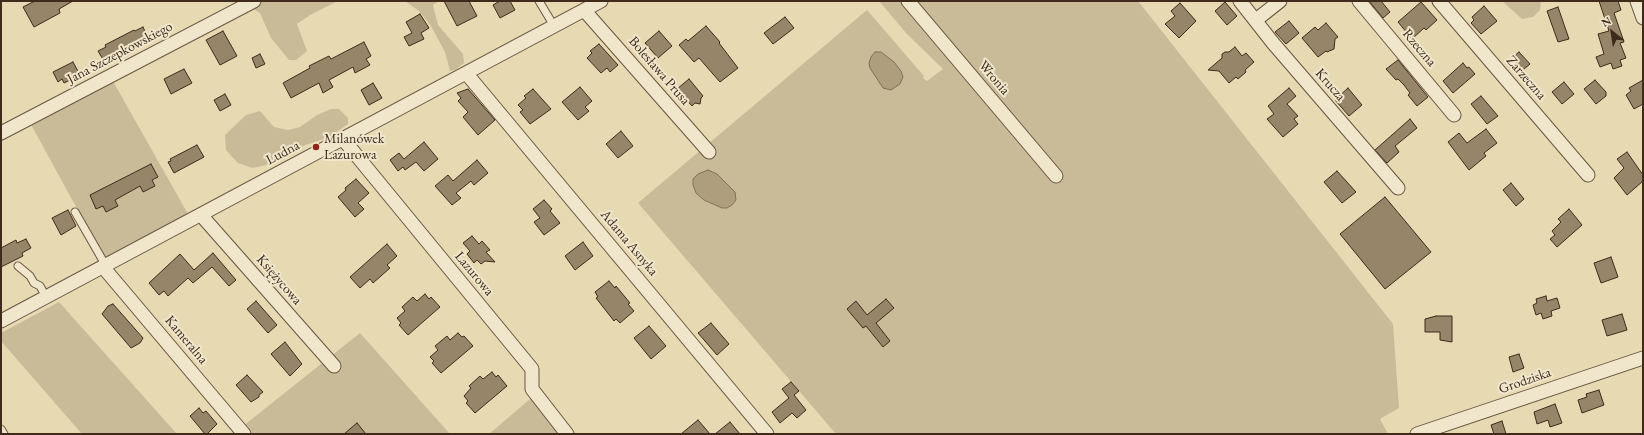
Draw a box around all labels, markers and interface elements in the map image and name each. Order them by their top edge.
north arrow [1592,12,1632,52]
text: N [1599,13,1613,30]
street label: Jana Szczepkowskiego [64,18,176,88]
street label: Rzeczna [1398,26,1440,70]
street label: Bolesława Prusa [625,33,693,109]
street label: Zarzeczna [1502,53,1550,103]
street label: Wronia [975,57,1013,99]
street label: Krucza [1311,65,1349,105]
place label: Milanówek Lazurowa [324,131,384,164]
street label: Ludna [263,137,303,169]
marker: Milanówek Lazurowa [311,142,321,152]
street label: Adama Asnyka [597,207,661,279]
street label: Lazurowa [451,248,497,300]
street label: Księżycowa [253,251,305,309]
street label: Kameralna [161,312,211,368]
street label: Grodziska [1497,364,1553,398]

